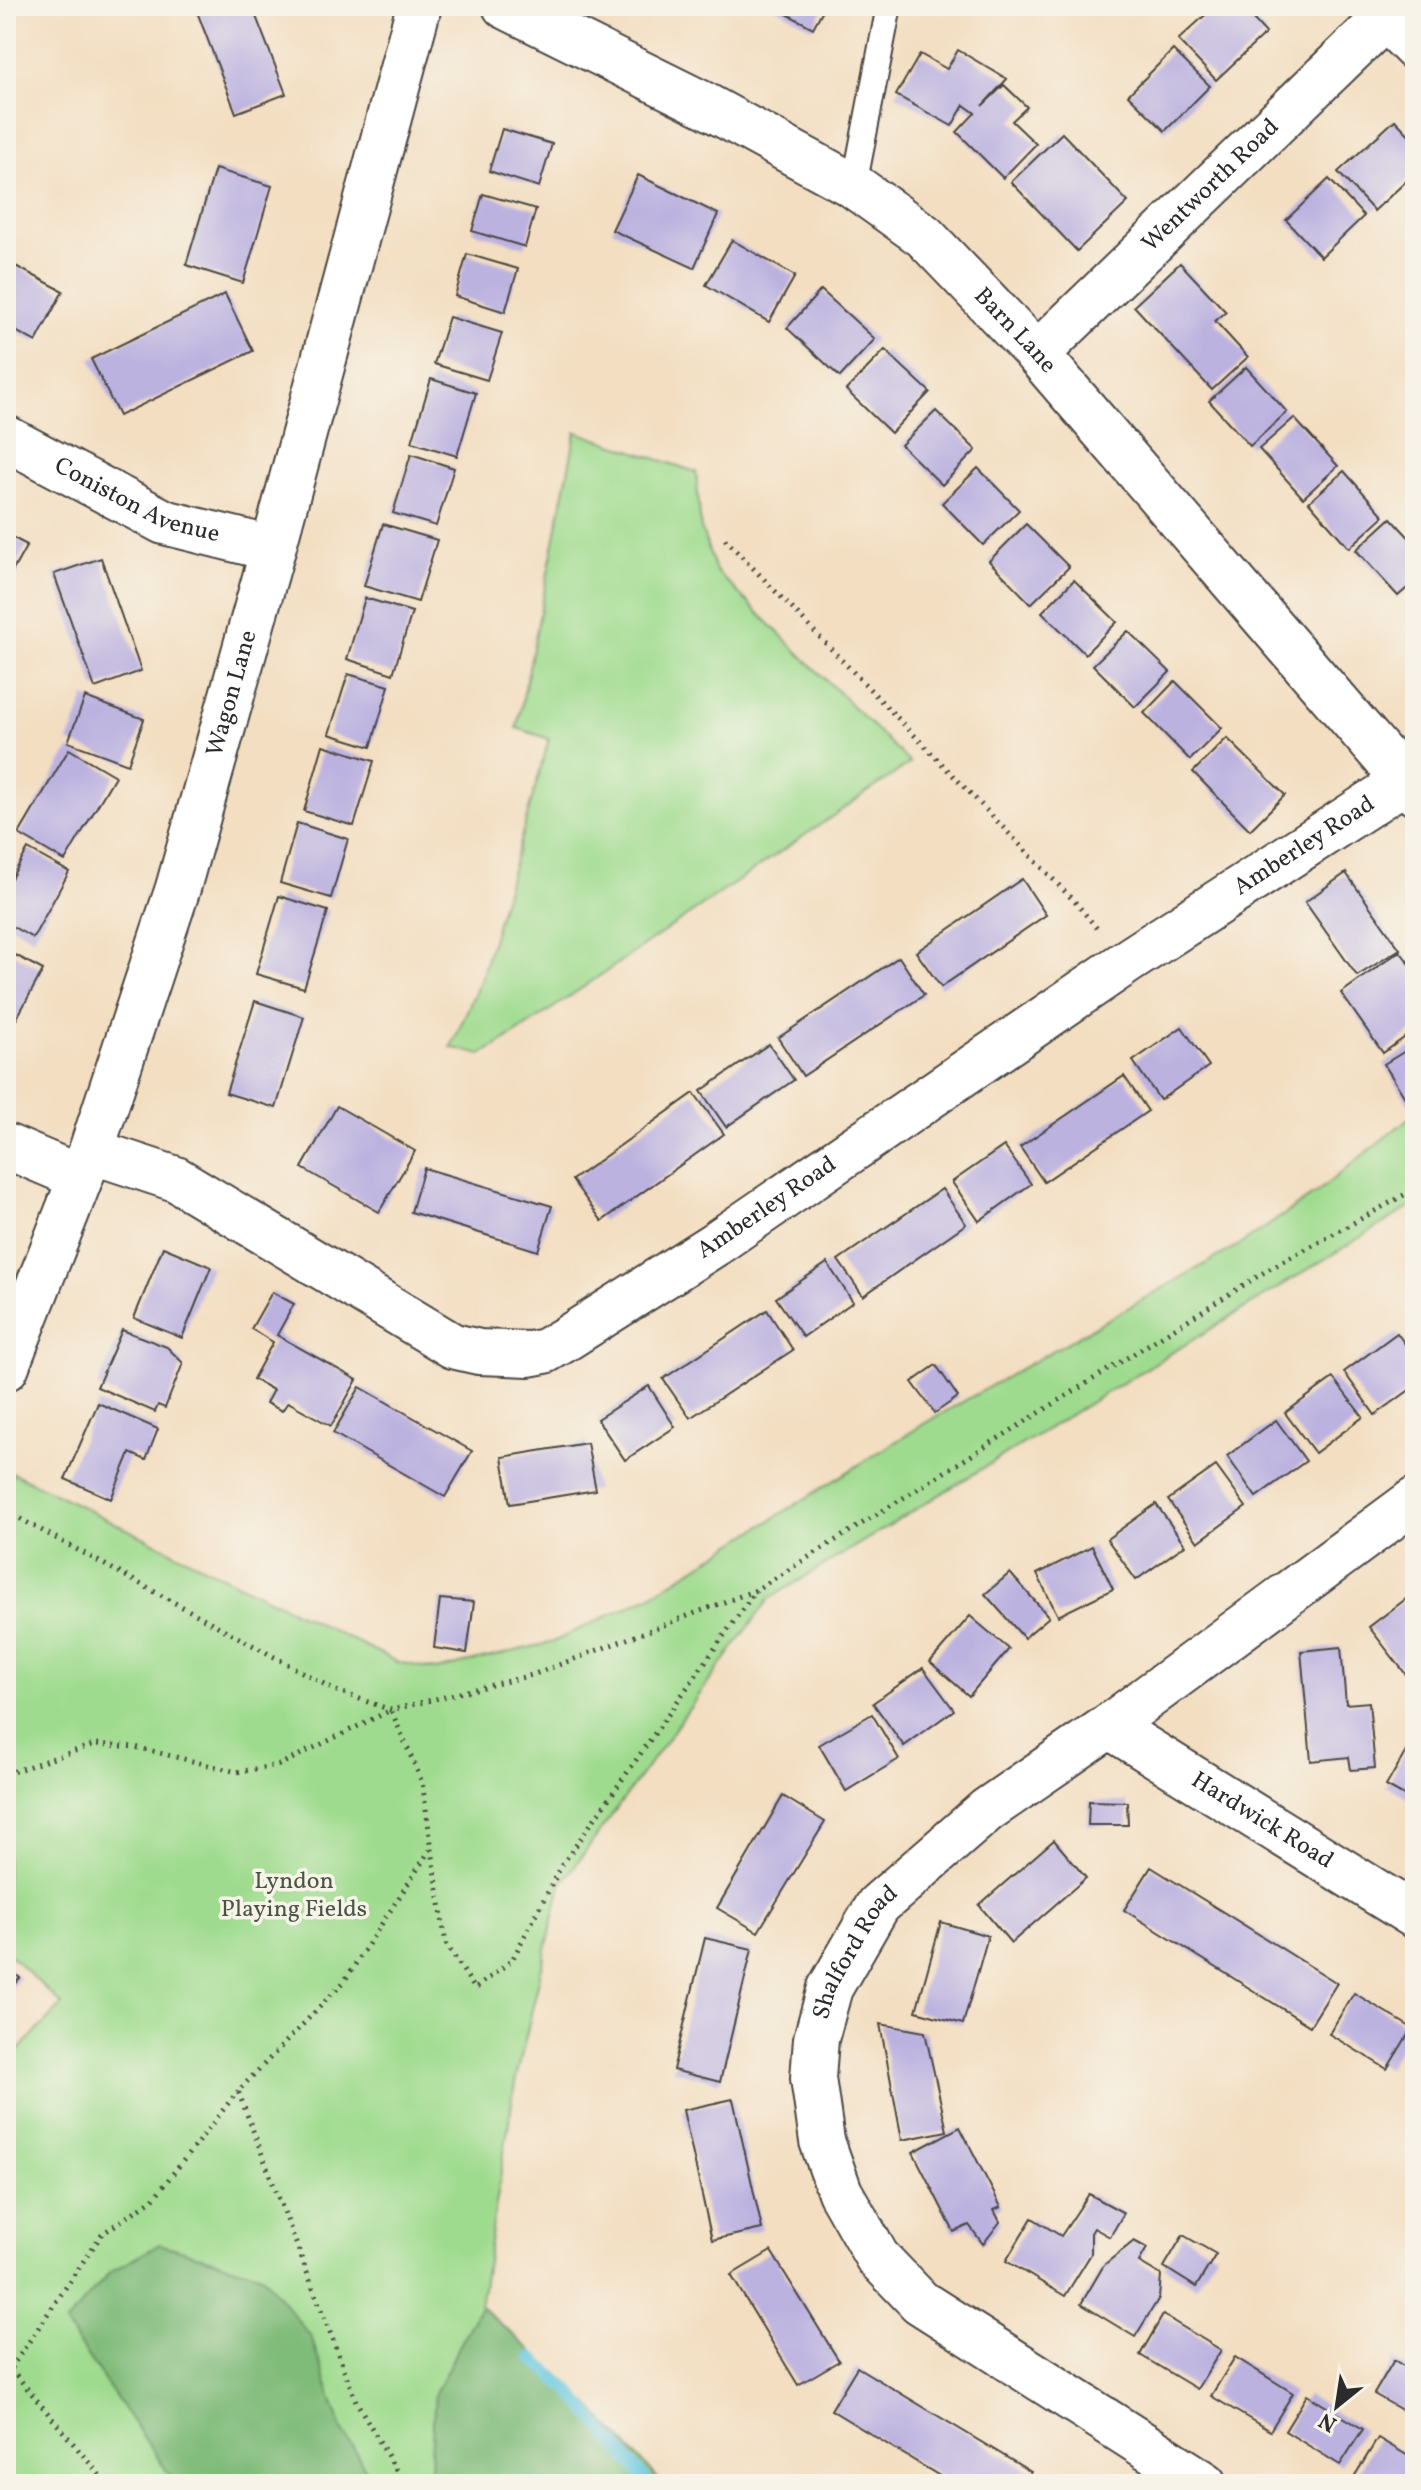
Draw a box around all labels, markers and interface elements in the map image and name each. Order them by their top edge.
street label: Wentworth Road [1135,111,1287,260]
street label: Barn Lane [965,280,1064,381]
street label: Coniston Avenue [48,450,223,552]
street label: Wagon Lane [199,627,266,761]
street label: Amberley Road [1227,788,1382,905]
street label: Amberley Road [691,1148,844,1268]
street label: Hardwick Road [1184,1764,1340,1878]
park label: Lyndon Playing Fields [221,1865,367,1927]
street label: Shalford Road [805,1877,906,2023]
north arrow [1297,2366,1377,2446]
text: N [1314,2404,1343,2439]

